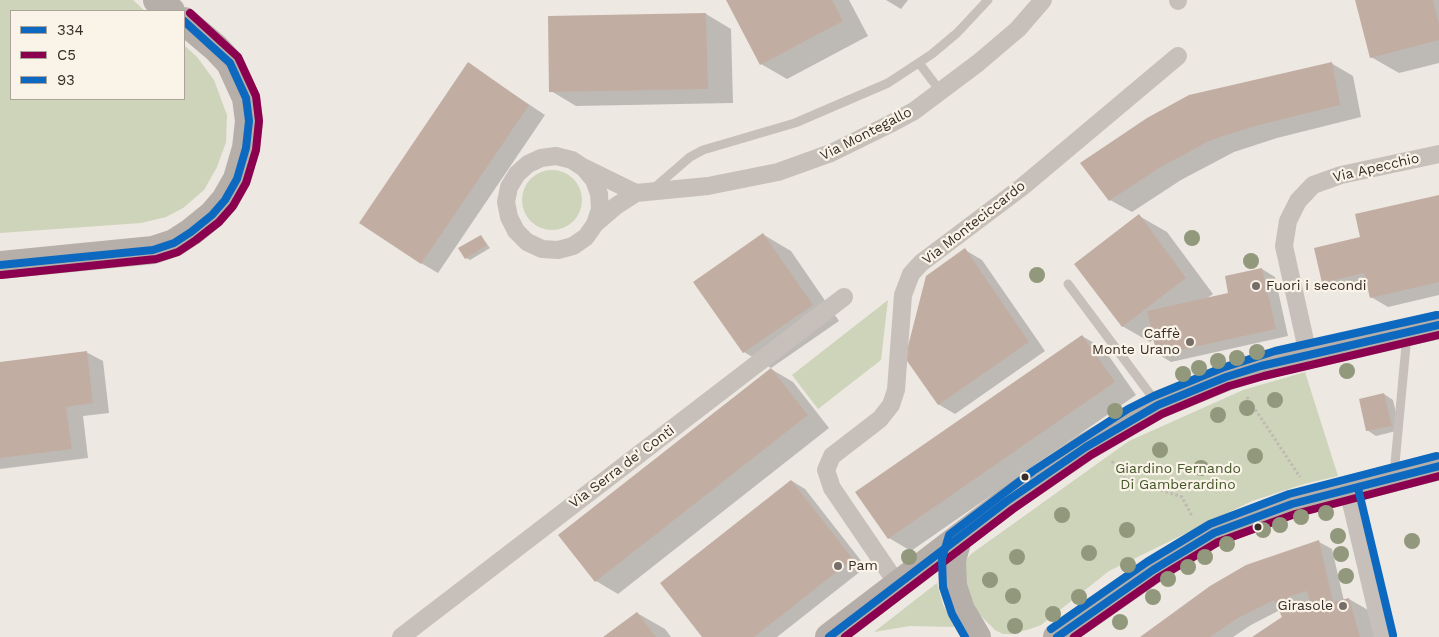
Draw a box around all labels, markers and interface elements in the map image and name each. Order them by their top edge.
legend [10,10,185,100]
text: 334 [57,21,84,39]
text: C5 [57,46,76,64]
text: 93 [57,71,75,89]
street label: Via Montegallo [817,104,915,164]
street label: Via Apecchio [1331,150,1421,186]
street label: Via Monteciccardo [919,178,1029,268]
place label: Fuori i secondi [1266,278,1367,294]
marker: Fuori i secondi [1250,280,1262,292]
place label: Caffè Monte Urano [1092,326,1180,358]
marker: Caffè Monte Urano [1184,336,1196,348]
street label: Via Serra de' Conti [566,422,678,512]
park label: Giardino Fernando Di Gamberardino [1115,461,1241,494]
unlabelled marker [1020,472,1030,482]
unlabelled marker [1253,522,1263,532]
place label: Pam [848,558,878,574]
marker: Pam [832,560,844,572]
place label: Girasole [1278,598,1333,614]
marker: Girasole [1337,600,1349,612]

